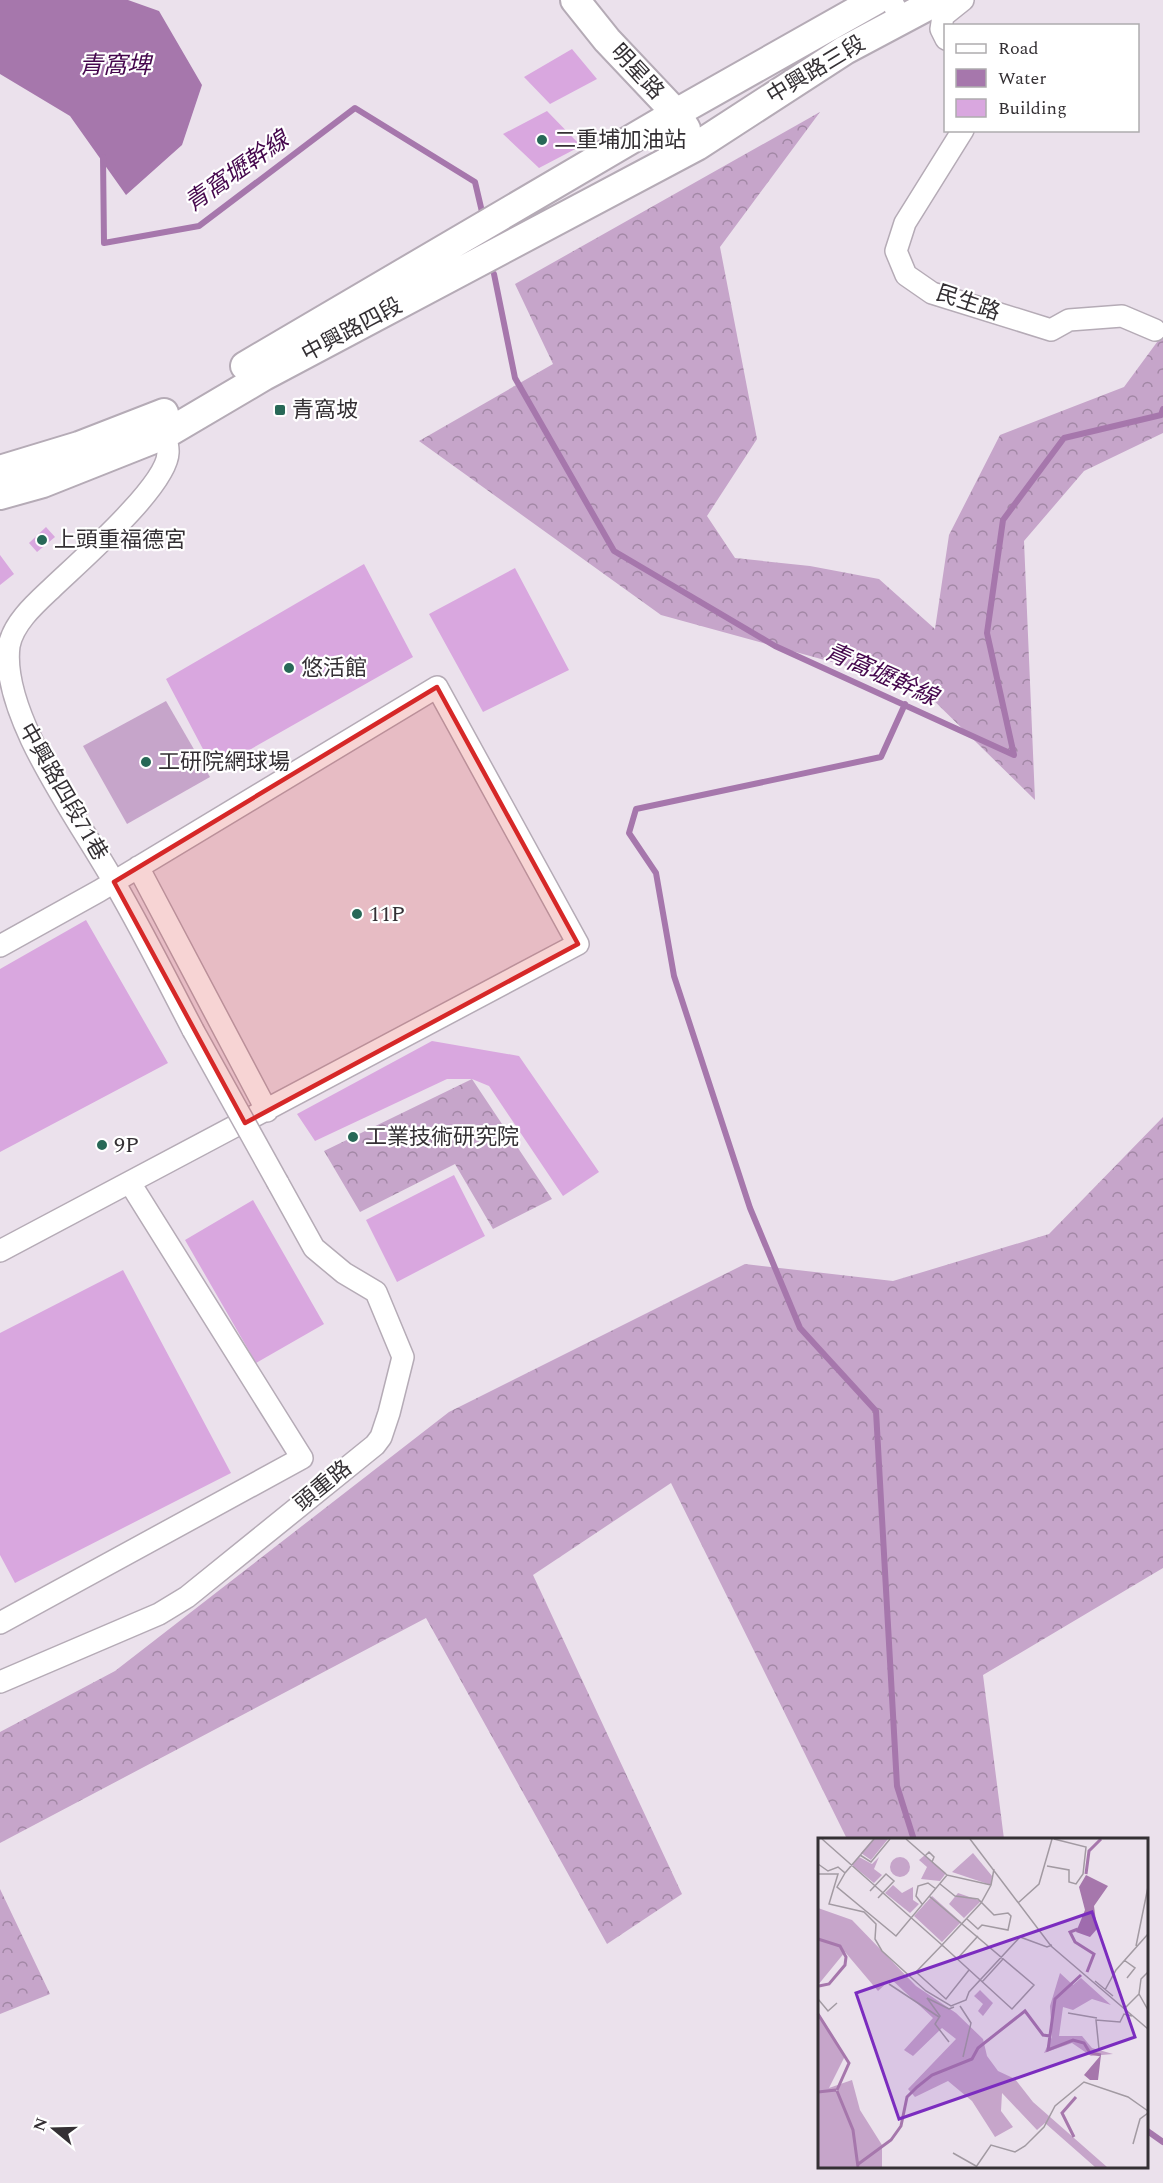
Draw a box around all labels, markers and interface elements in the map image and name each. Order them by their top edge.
legend [944,24,1139,132]
street label: 中興路三段 [760,28,872,112]
text: Road [998,35,1039,62]
street label: 明星路 [602,37,672,107]
water label: 青窩埤 [79,48,154,84]
text: Water [998,65,1046,92]
text: Building [998,95,1067,122]
water label: 青窩壢幹線 [178,121,299,221]
place label: 二重埔加油站 [554,124,686,157]
marker: 二重埔加油站 [535,133,549,147]
street label: 民生路 [931,277,1005,329]
street label: 中興路四段 [296,290,408,370]
place label: 青窩坡 [292,394,358,427]
marker: 青窩坡 [273,403,287,417]
place label: 上頭重福德宮 [54,524,186,557]
marker: 上頭重福德宮 [35,533,49,547]
water label: 青窩壢幹線 [819,634,946,717]
place label: 悠活館 [301,652,367,685]
marker: 悠活館 [282,661,296,675]
street label: 中興路四段71巷 [10,717,116,867]
place label: 工研院網球場 [158,746,290,779]
marker: 工研院網球場 [139,755,153,769]
place label: 11P [369,898,405,931]
marker: 11P [350,907,364,921]
place label: 工業技術研究院 [365,1121,519,1154]
place label: 9P [114,1129,139,1162]
marker: 工業技術研究院 [346,1130,360,1144]
marker: 9P [95,1138,109,1152]
street label: 頭重路 [287,1452,359,1520]
inset map [818,1838,1148,2168]
north arrow [24,2099,84,2159]
text: N [27,2114,54,2135]

